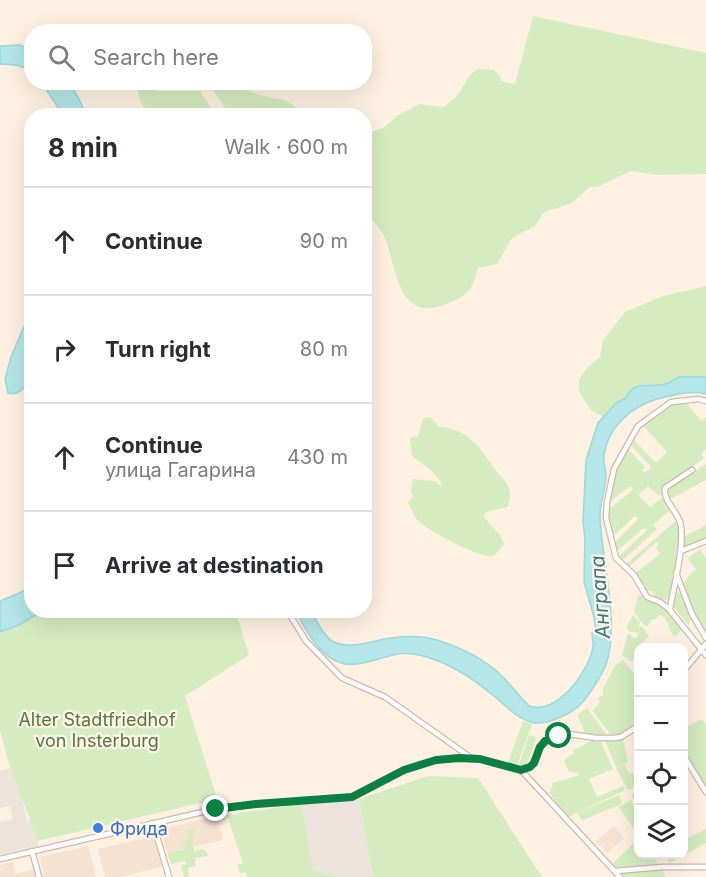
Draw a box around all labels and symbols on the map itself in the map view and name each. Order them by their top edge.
water label: Анграпа [585,555,615,640]
park label: Alter Stadtfriedhof von Insterburg [18,709,176,751]
route start [545,722,571,748]
route end [202,795,228,821]
place label: Фрида [110,818,168,839]
marker: Фрида [91,821,105,835]

